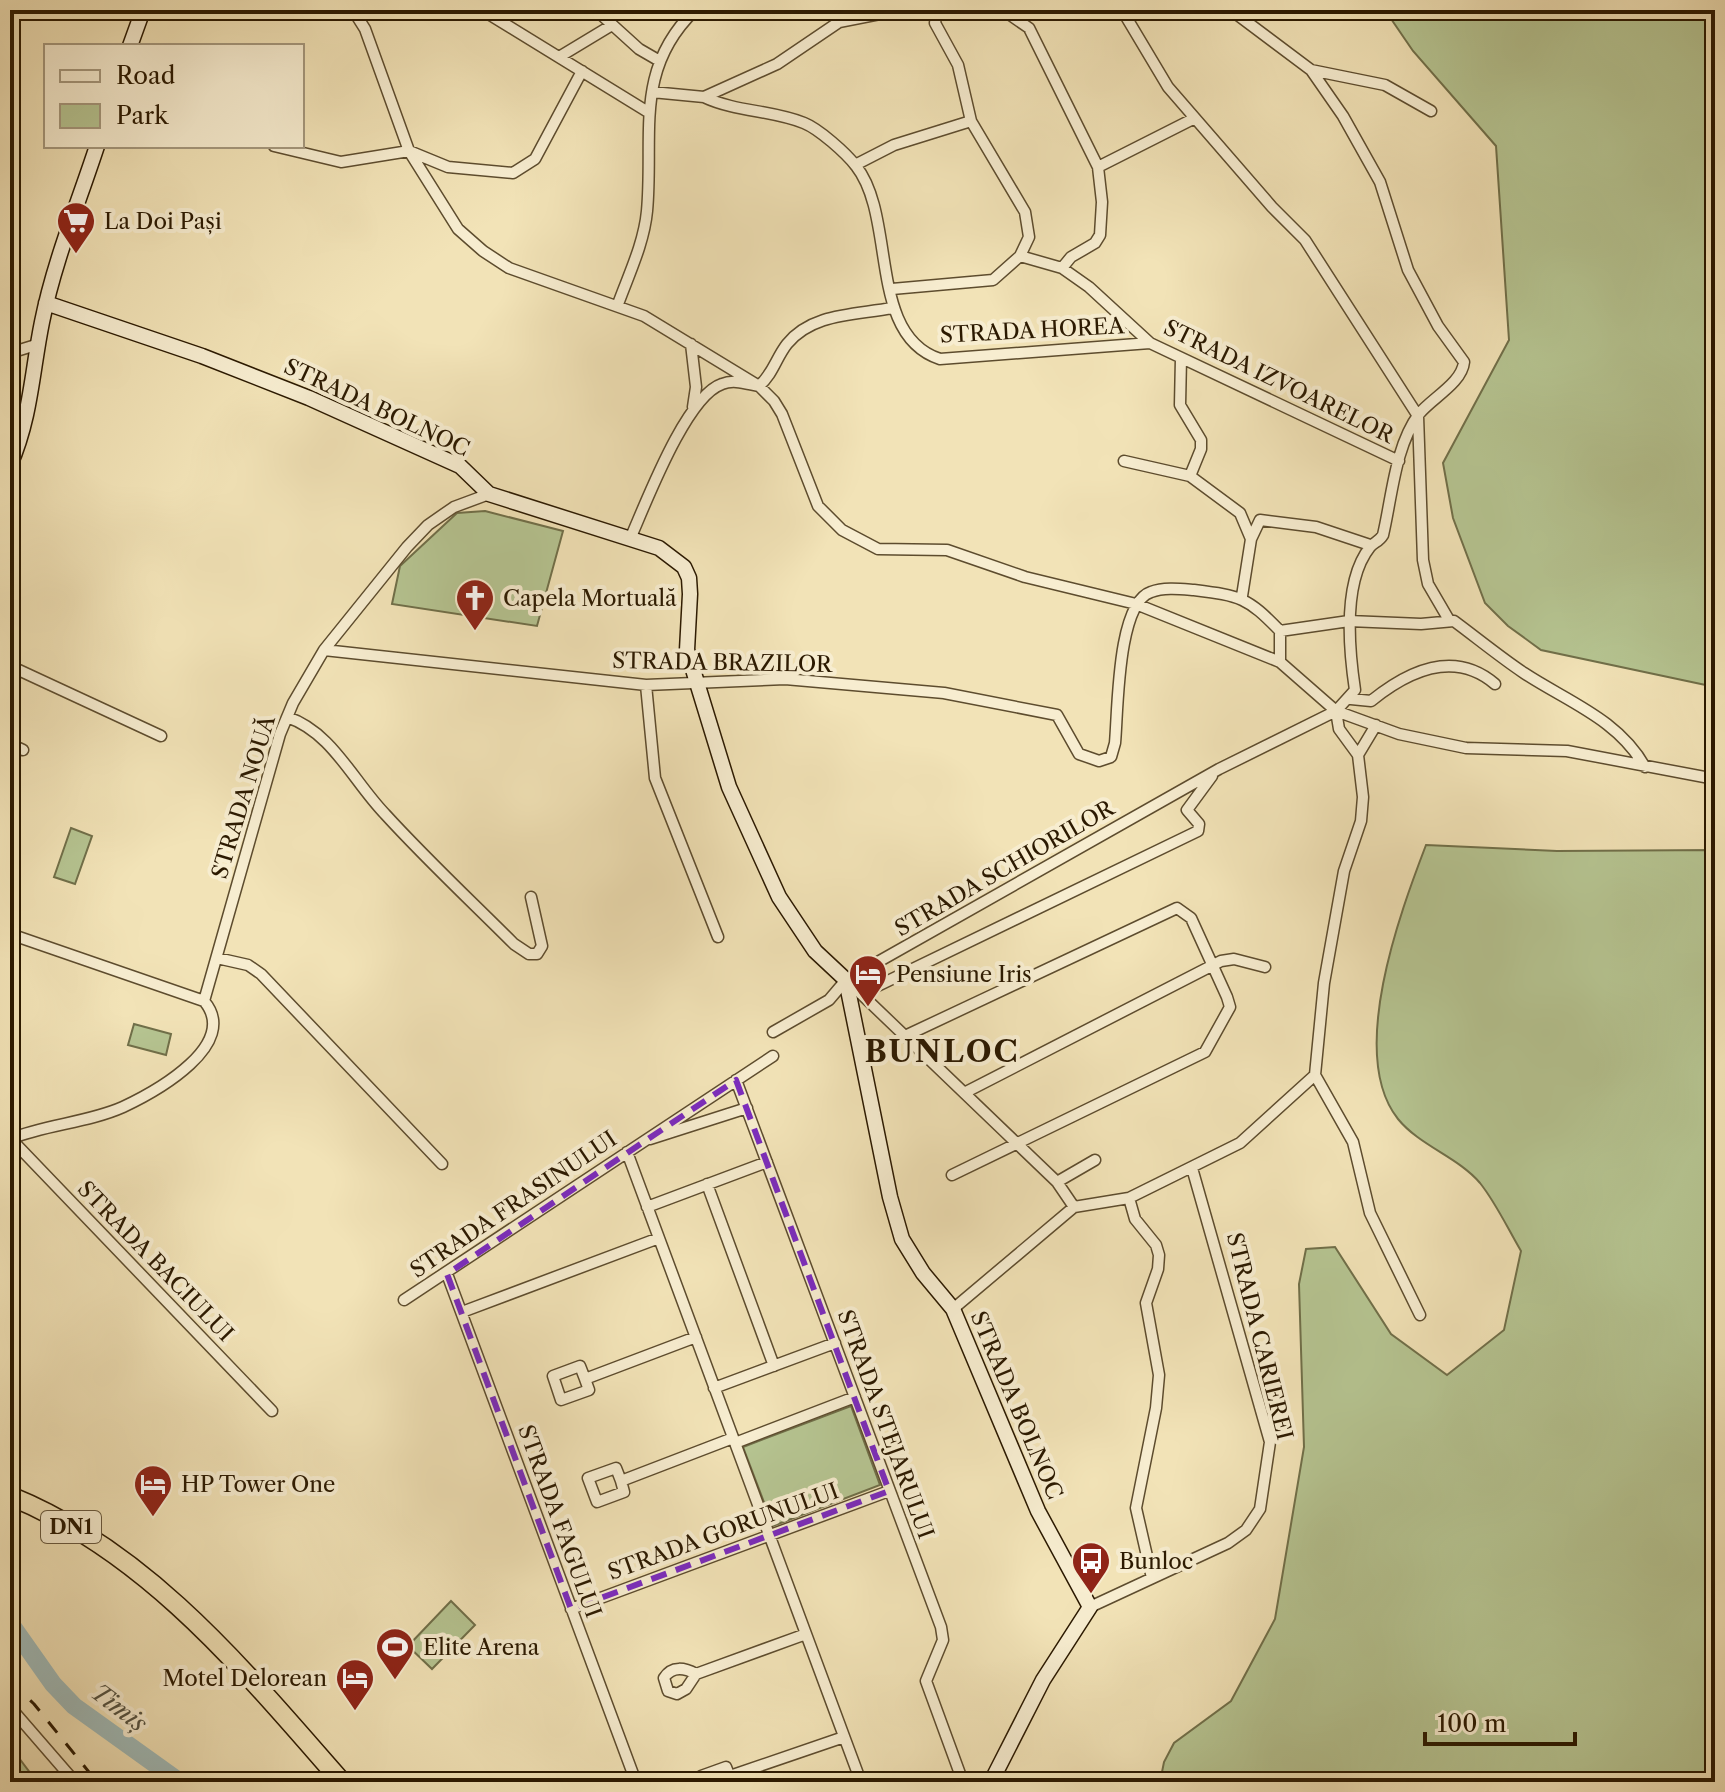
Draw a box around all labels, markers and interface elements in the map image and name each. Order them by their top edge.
legend [44,44,304,148]
text: Road [116,61,176,90]
text: Park [116,101,169,130]
supermarket icon: La Doi Pași [55,200,97,255]
place label: La Doi Pași [104,208,222,235]
street label: STRADA HOREA [939,312,1126,349]
street label: STRADA IZVOARELOR [1159,314,1399,449]
street label: STRADA BOLNOC [280,353,474,462]
church icon: Capela Mortuală [454,577,496,632]
place label: Capela Mortuală [503,585,677,612]
street label: STRADA BRAZILOR [612,647,833,678]
street label: STRADA NOUĂ [205,711,281,882]
street label: STRADA SCHIORILOR [890,794,1119,942]
hotel icon: Pensiune Iris [847,953,889,1008]
place label: Pensiune Iris [896,961,1032,988]
district label: BUNLOC [864,1033,1020,1070]
street label: STRADA FRASINULUI [405,1125,622,1284]
street label: STRADA BACIULUI [72,1175,239,1347]
street label: STRADA CARIEREI [1221,1230,1298,1443]
street label: STRADA STEJARULUI [831,1306,940,1542]
street label: STRADA BOLNOC [965,1307,1068,1503]
street label: STRADA FAGULUI [512,1421,607,1621]
hotel icon: HP Tower One [132,1463,174,1518]
place label: HP Tower One [181,1471,335,1498]
street label: STRADA GORUNULUI [604,1477,842,1586]
road number: DN1 [41,1511,101,1543]
bus stop icon: Bunloc [1070,1540,1112,1595]
place label: Bunloc [1119,1548,1193,1575]
sports icon: Elite Arena [374,1626,416,1681]
place label: Elite Arena [423,1634,540,1661]
hotel icon: Motel Delorean [334,1657,376,1712]
place label: Motel Delorean [162,1665,327,1692]
water label: Timiș [85,1677,153,1739]
scale bar [1425,1696,1575,1746]
text: 100 m [1437,1709,1506,1738]

